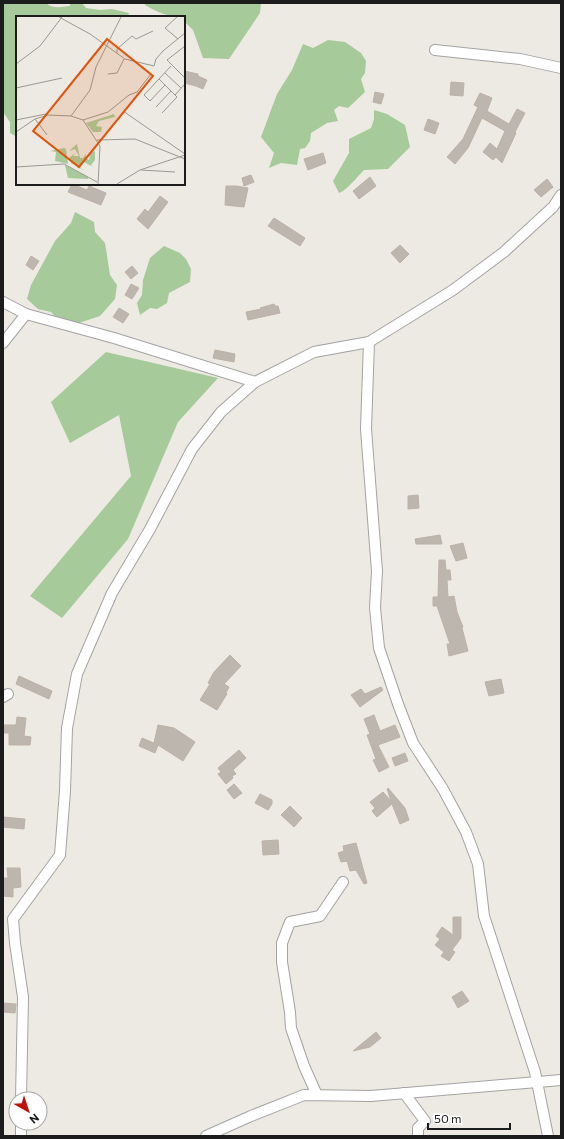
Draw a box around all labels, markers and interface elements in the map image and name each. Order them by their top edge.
inset map [16,16,185,185]
north arrow [8,1091,48,1131]
scale bar [428,1105,510,1131]
text: 50 m [434,1111,462,1125]
text: N [27,1112,42,1127]

